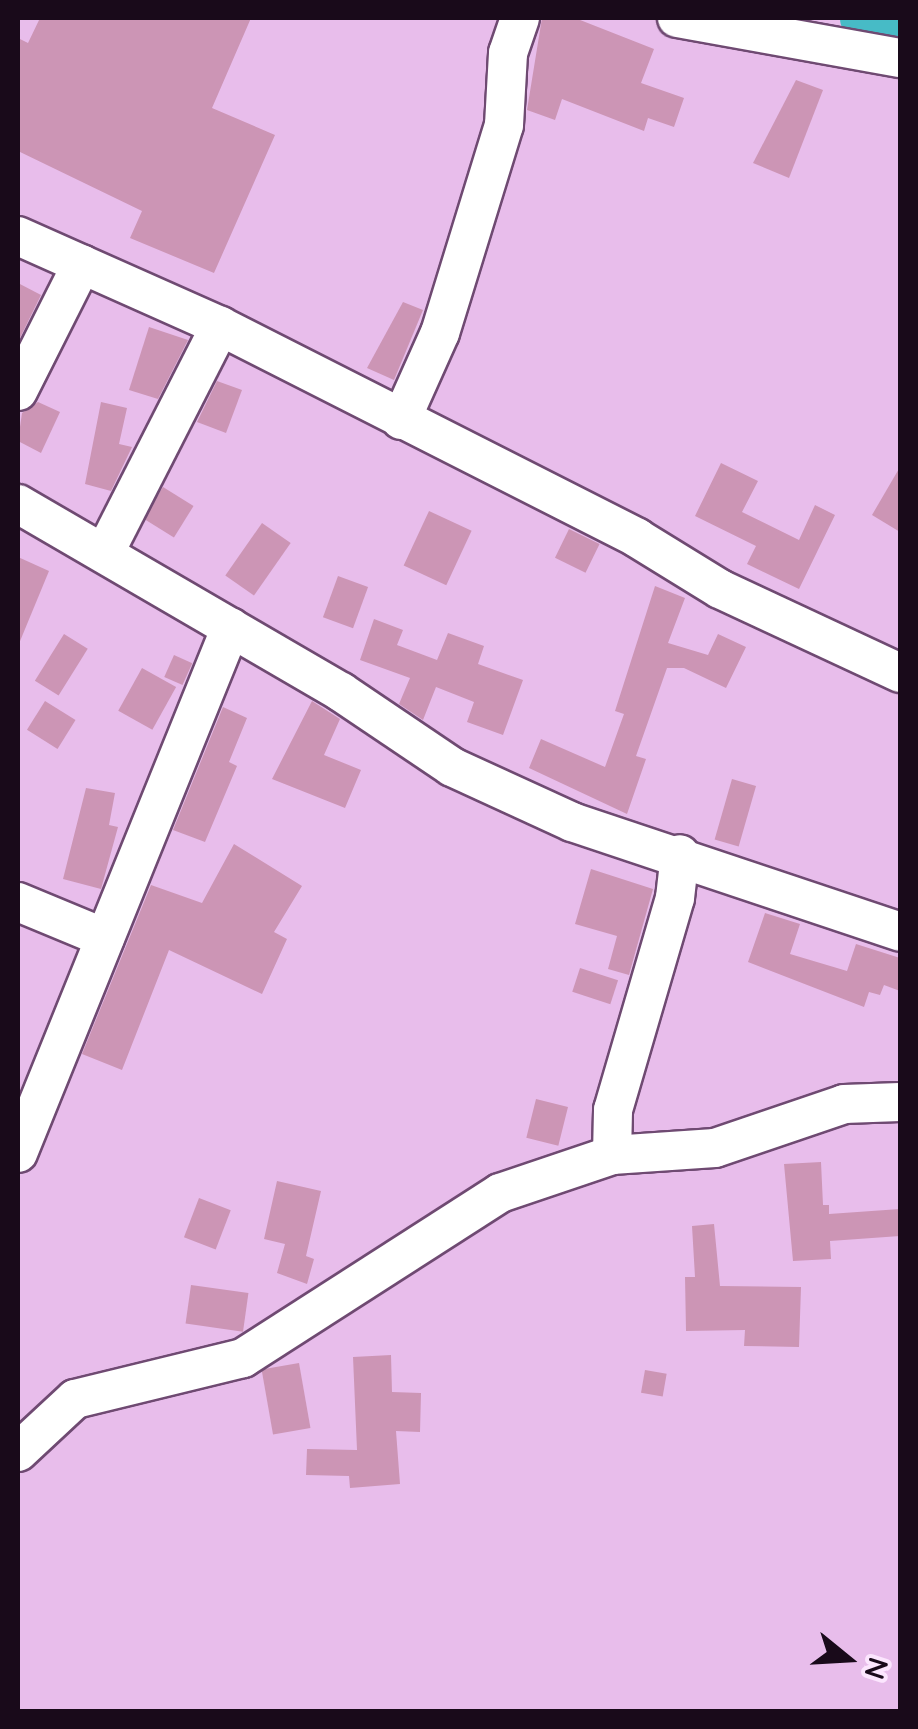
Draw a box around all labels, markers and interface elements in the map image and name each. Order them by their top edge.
north arrow [798,1609,898,1709]
text: N [857,1653,897,1684]

